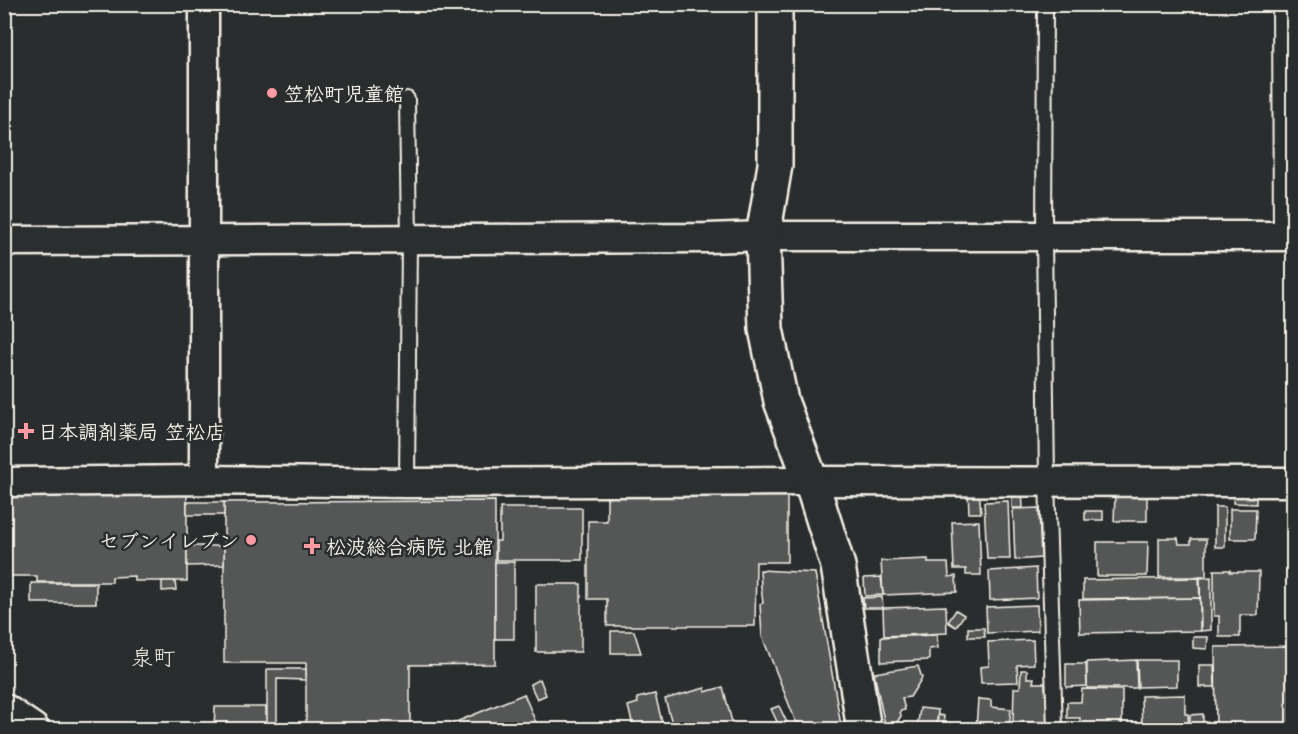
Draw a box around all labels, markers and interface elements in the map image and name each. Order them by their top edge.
place label: 笠松町児童館 [284,80,404,106]
marker: 笠松町児童館 [265,86,279,100]
place label: 日本調剤薬局 笠松店 [38,418,225,444]
marker: 日本調剤薬局 笠松店 [19,424,33,438]
place label: セブンイレブン [99,527,239,553]
marker: セブンイレブン [244,533,258,547]
place label: 松波総合病院 北館 [326,533,493,559]
marker: 松波総合病院 北館 [303,537,321,555]
district label: 泉町 [131,642,175,671]

